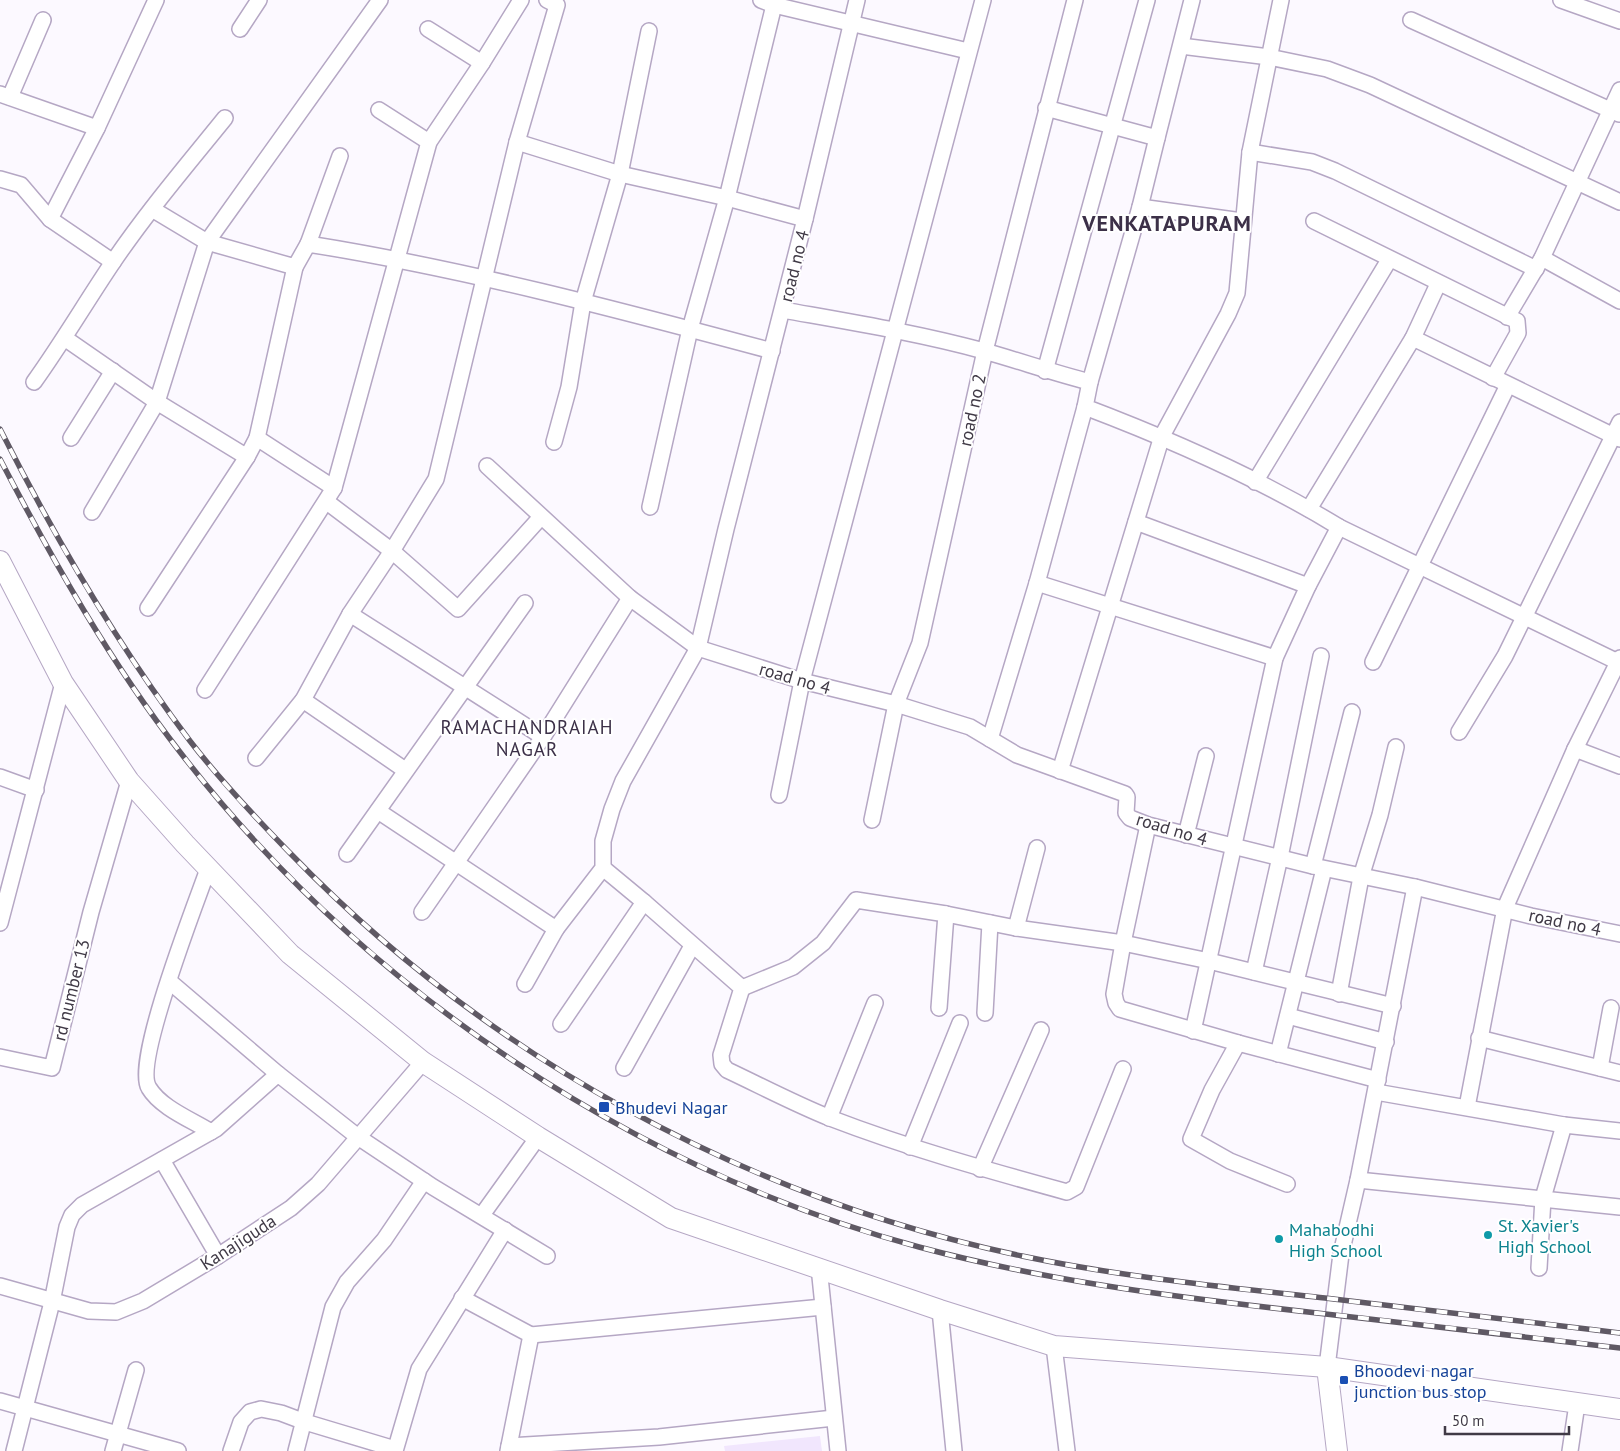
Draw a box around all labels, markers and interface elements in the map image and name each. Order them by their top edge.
district label: VENKATAPURAM [1081,209,1252,237]
street label: road no 4 [774,227,814,304]
street label: road no 2 [953,372,991,448]
street label: road no 4 [757,657,834,699]
district label: RAMACHANDRAIAH NAGAR [441,715,613,761]
street label: road no 4 [1134,807,1211,851]
street label: road no 4 [1527,903,1603,941]
street label: rd number 13 [47,937,95,1043]
place label: Bhudevi Nagar [615,1096,728,1119]
marker: Bhudevi Nagar [597,1100,611,1114]
street label: Kanajiguda [196,1209,280,1275]
place label: St. Xavier's High School [1498,1214,1592,1258]
place label: Mahabodhi High School [1289,1218,1383,1262]
marker: St. Xavier's High School [1482,1229,1494,1241]
marker: Mahabodhi High School [1273,1233,1285,1245]
place label: Bhoodevi nagar junction bus stop [1354,1359,1486,1403]
marker: Bhoodevi nagar junction bus stop [1338,1374,1350,1386]
scale bar [1445,1404,1569,1436]
text: 50 m [1452,1411,1485,1430]

